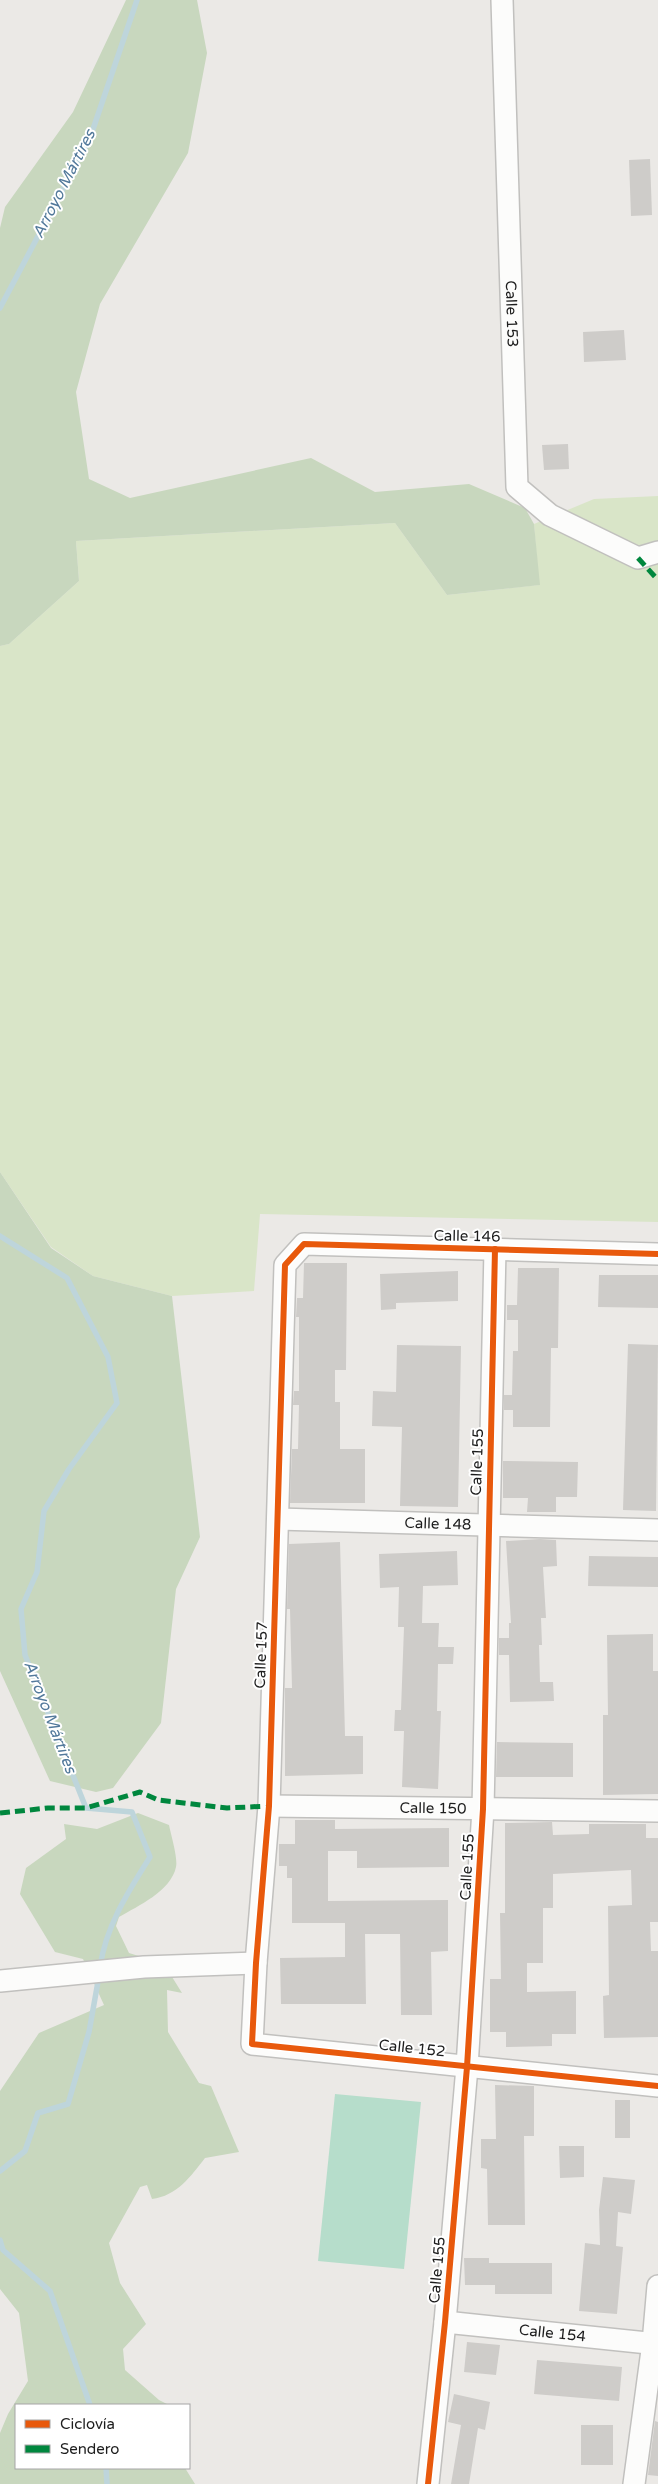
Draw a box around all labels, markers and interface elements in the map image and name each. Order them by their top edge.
water label: Arroyo Mártires [28,125,101,242]
street label: Calle 153 [502,280,522,348]
street label: Calle 146 [433,1226,501,1246]
street label: Calle 155 [467,1428,487,1496]
street label: Calle 148 [404,1514,472,1534]
street label: Calle 157 [251,1621,271,1689]
water label: Arroyo Mártires [19,1658,81,1777]
street label: Calle 150 [399,1799,467,1818]
street label: Calle 155 [456,1833,478,1901]
street label: Calle 152 [378,2036,446,2060]
street label: Calle 155 [425,2236,449,2304]
street label: Calle 154 [518,2321,587,2345]
legend [15,2404,190,2469]
text: Ciclovía [60,2415,115,2433]
text: Sendero [60,2440,119,2458]

